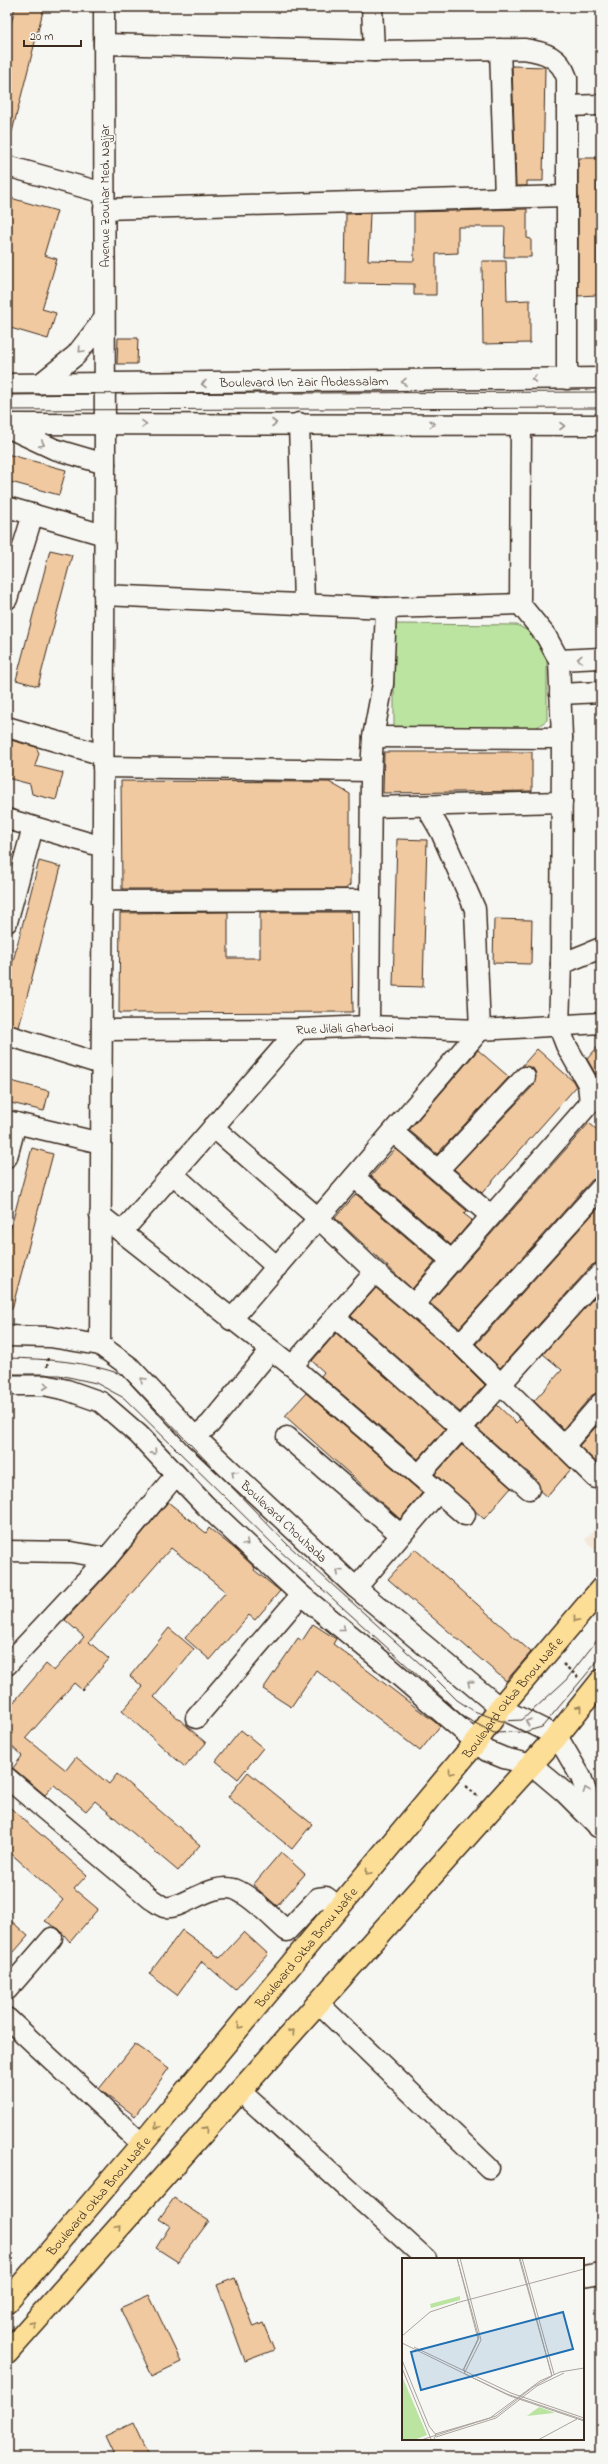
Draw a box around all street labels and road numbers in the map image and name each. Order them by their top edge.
street label: Avenue Zouhar Med. Najjar [96,123,115,268]
street label: Boulevard Ibn Zair Abdessalam [218,372,389,393]
street label: Rue Jilali Gharbaoi [296,1018,394,1040]
street label: Boulevard Chouhada [235,1476,331,1567]
street label: Boulevard Okba Bnou Nafie [458,1633,568,1764]
street label: Boulevard Okba Bnou Nafie [250,1883,363,2013]
street label: Boulevard Okba Bnou Nafie [42,2133,156,2261]

